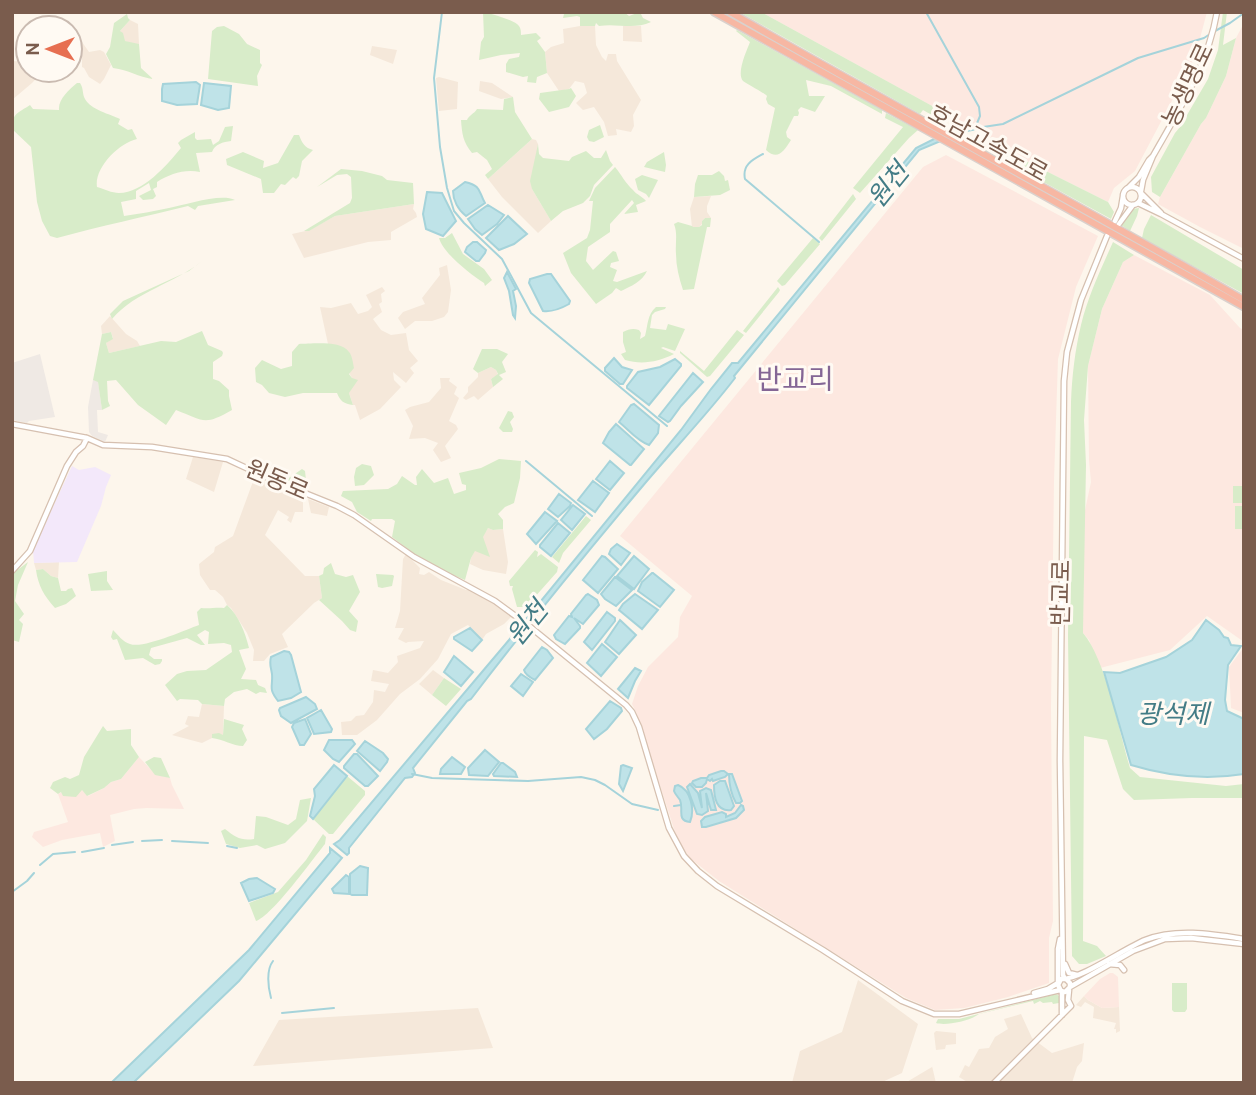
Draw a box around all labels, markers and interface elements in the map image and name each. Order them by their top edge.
north arrow [14,14,84,84]
street label: 농생명로 [1158,39,1222,132]
text: N [22,42,46,56]
street label: 호남고속도로 [922,100,1052,190]
water label: 원천 [862,155,920,216]
district label: 반교리 [756,364,834,400]
street label: 원동로 [240,455,313,509]
street label: 반교로 [1047,560,1079,626]
water label: 원천 [501,593,559,654]
water label: 광석제 [1137,700,1212,733]

